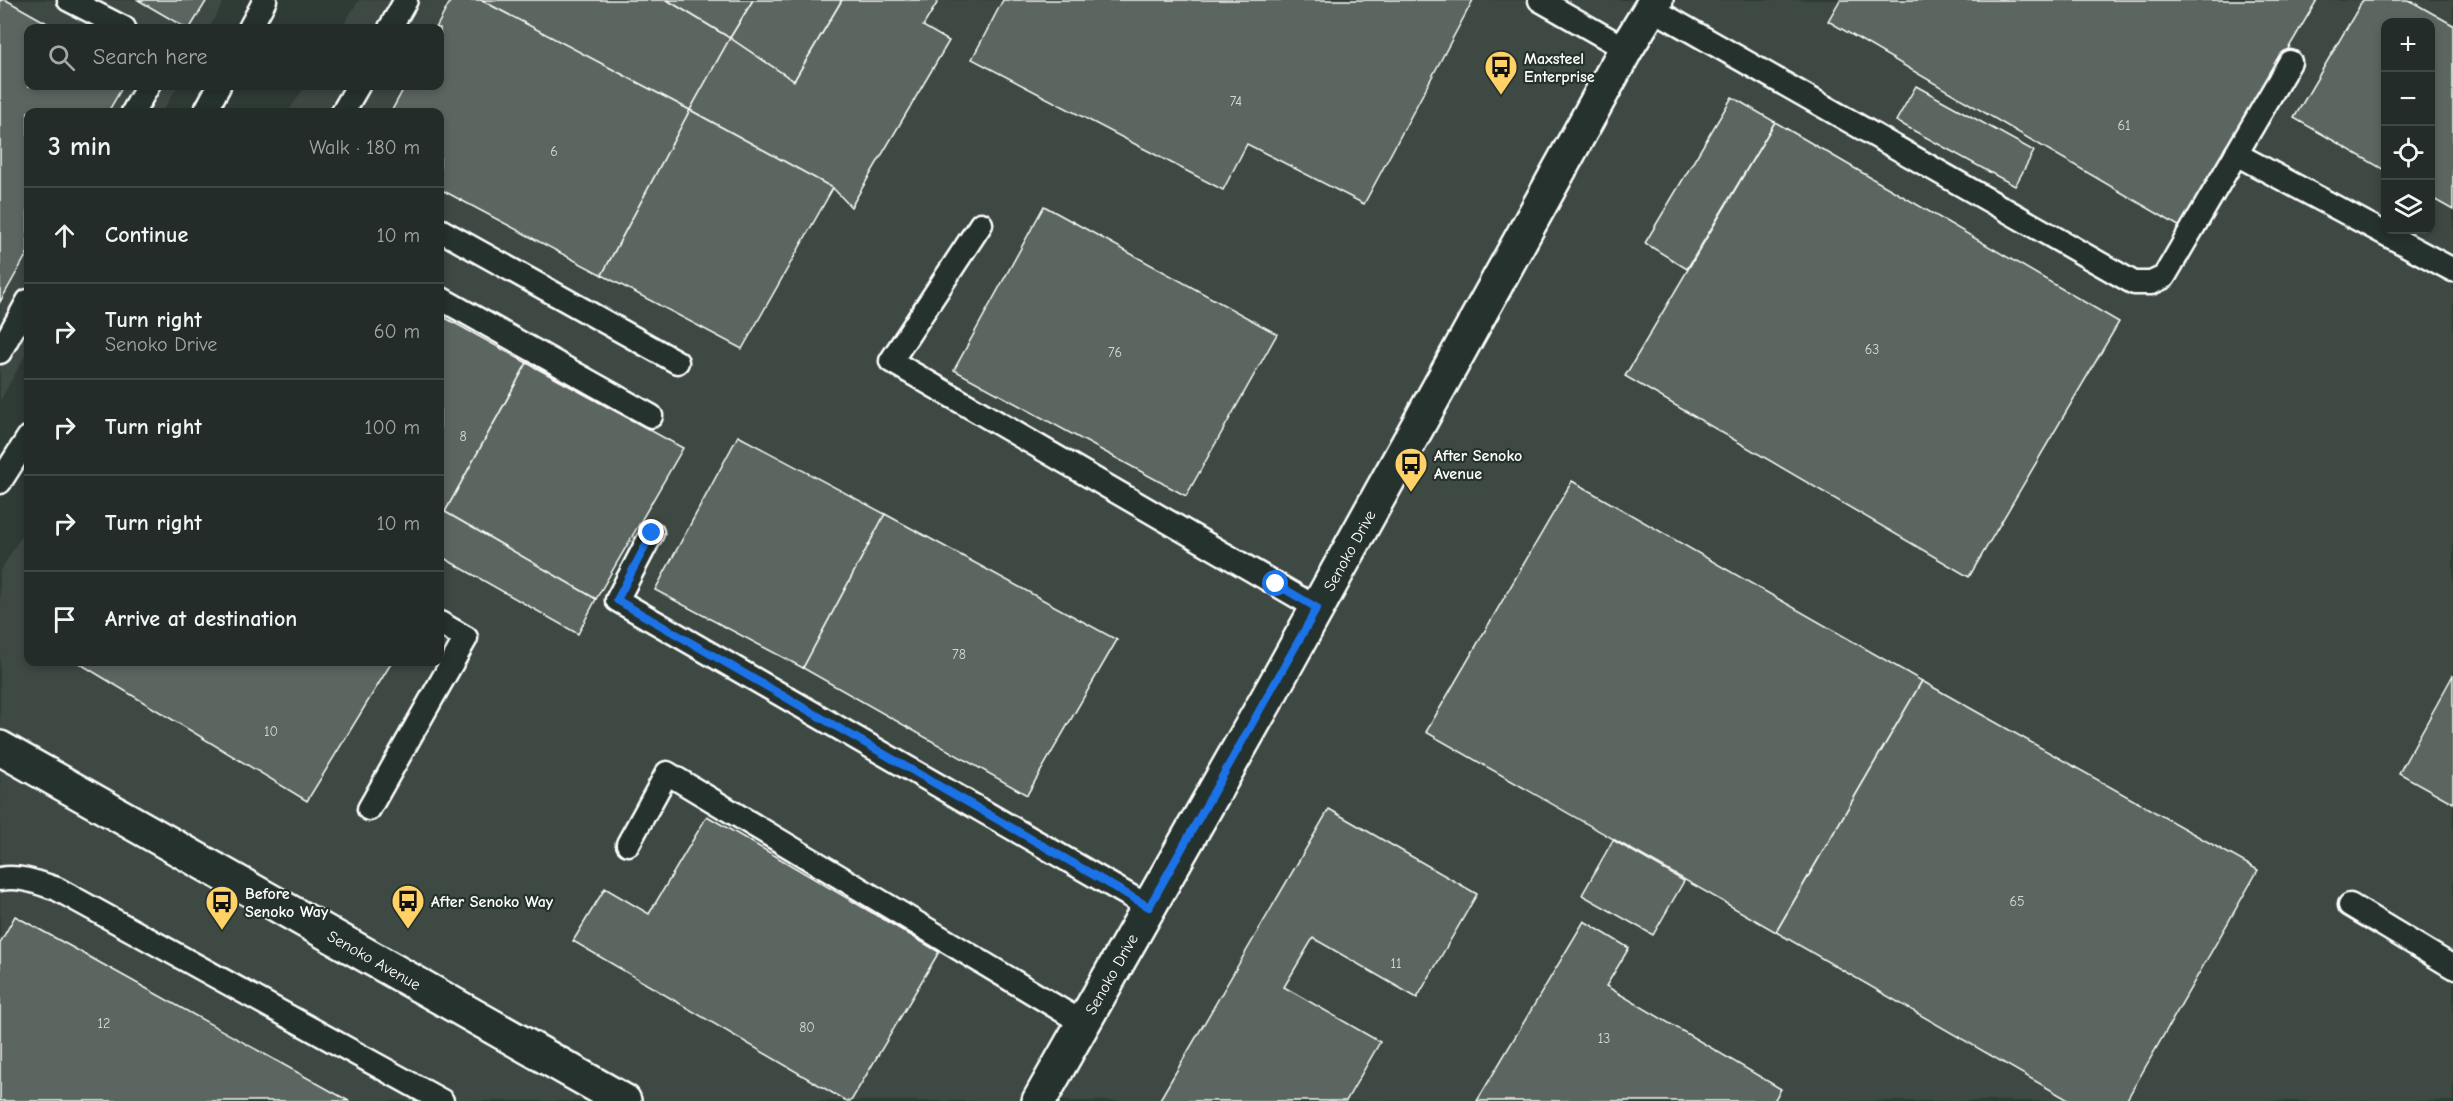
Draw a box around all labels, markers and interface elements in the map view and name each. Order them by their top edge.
map controls [2381,18,2435,234]
button: + [2381,18,2435,72]
search box [24,24,444,90]
icon: search [45,41,78,74]
text: Search here [93,44,208,70]
bus stop icon: Maxsteel Enterprise [1483,49,1519,96]
place label: Maxsteel Enterprise [1524,50,1595,86]
button: − [2381,72,2435,126]
house number: 74 [1230,93,1242,110]
house number: 61 [2117,117,2131,134]
button: locate [2381,126,2435,180]
text: 3 min [48,132,111,162]
text: Walk · 180 m [309,136,420,159]
house number: 6 [550,143,558,160]
button: layers [2381,180,2435,234]
icon: ahead [48,219,81,252]
text: Continue [105,222,188,248]
text: 10 m [377,224,420,247]
text: Turn right [105,307,202,333]
icon: right [48,315,81,348]
text: 60 m [374,320,420,343]
text: Senoko Drive [105,333,217,356]
house number: 63 [1865,341,1879,358]
house number: 76 [1108,344,1122,361]
icon: right [48,411,81,444]
text: Turn right [105,414,202,440]
text: 100 m [365,416,420,439]
house number: 8 [459,428,467,445]
bus stop icon: After Senoko Avenue [1393,446,1429,493]
place label: After Senoko Avenue [1434,447,1522,483]
icon: right [48,507,81,540]
street label: Senoko Drive [1320,507,1380,595]
text: Turn right [105,510,202,536]
text: 10 m [377,512,420,535]
route end [638,519,664,545]
route start [1262,570,1288,596]
icon: arrive [48,603,81,636]
text: Arrive at destination [105,606,297,632]
house number: 78 [952,646,966,663]
house number: 10 [264,723,278,740]
bus stop icon: After Senoko Way [390,883,426,930]
bus stop icon: Before Senoko Way [204,884,240,931]
place label: Before Senoko Way [245,885,329,921]
place label: After Senoko Way [431,893,554,911]
house number: 65 [2009,893,2025,910]
street label: Senoko Avenue [324,927,424,994]
street label: Senoko Drive [1082,931,1142,1018]
house number: 11 [1390,955,1402,972]
house number: 12 [98,1015,110,1032]
house number: 80 [799,1019,815,1036]
house number: 13 [1598,1030,1610,1047]

